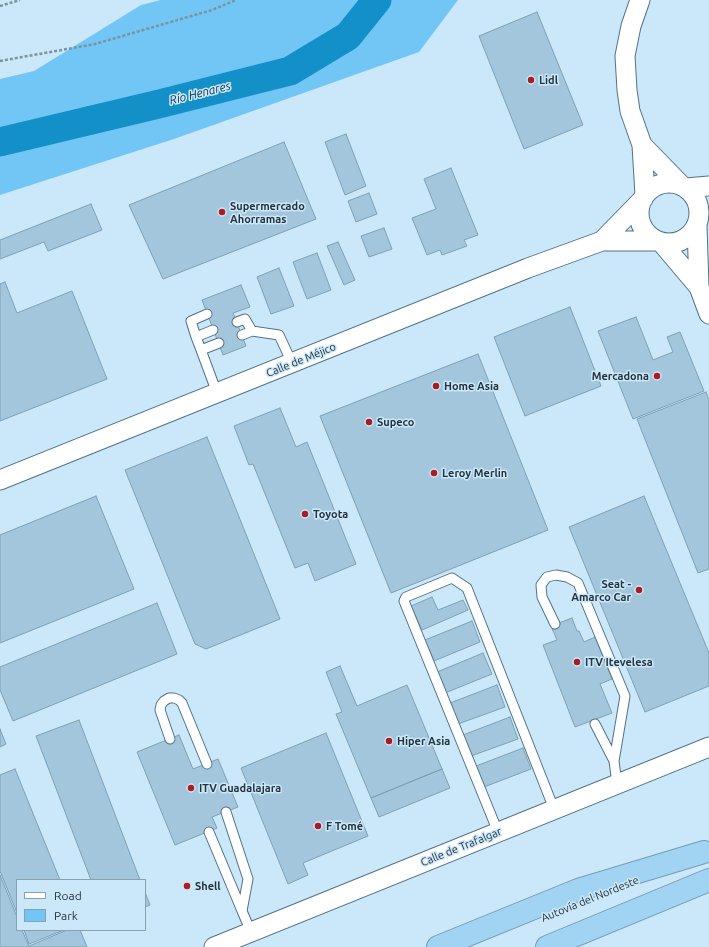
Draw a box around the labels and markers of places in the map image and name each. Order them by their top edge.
place label: Lidl [539,73,558,87]
marker: Lidl [526,75,536,85]
place label: Supermercado Ahorramas [230,199,305,225]
marker: Supermercado Ahorramas [217,207,227,217]
place label: Mercadona [592,369,649,383]
marker: Mercadona [652,371,662,381]
place label: Home Asia [444,379,499,393]
marker: Home Asia [431,381,441,391]
place label: Supeco [377,415,414,429]
marker: Supeco [364,417,374,427]
place label: Leroy Merlin [442,466,507,480]
marker: Leroy Merlin [429,468,439,478]
place label: Toyota [313,507,348,521]
marker: Toyota [300,509,310,519]
place label: Seat - Amarco Car [571,577,631,603]
marker: Seat - Amarco Car [634,585,644,595]
place label: ITV Itevelesa [585,655,653,669]
marker: ITV Itevelesa [572,657,582,667]
place label: Hiper Asia [397,734,450,748]
marker: Hiper Asia [384,736,394,746]
place label: ITV Guadalajara [199,781,281,795]
marker: ITV Guadalajara [186,783,196,793]
place label: F Tomé [326,819,363,833]
marker: F Tomé [313,821,323,831]
place label: Shell [195,879,221,893]
marker: Shell [182,881,192,891]

